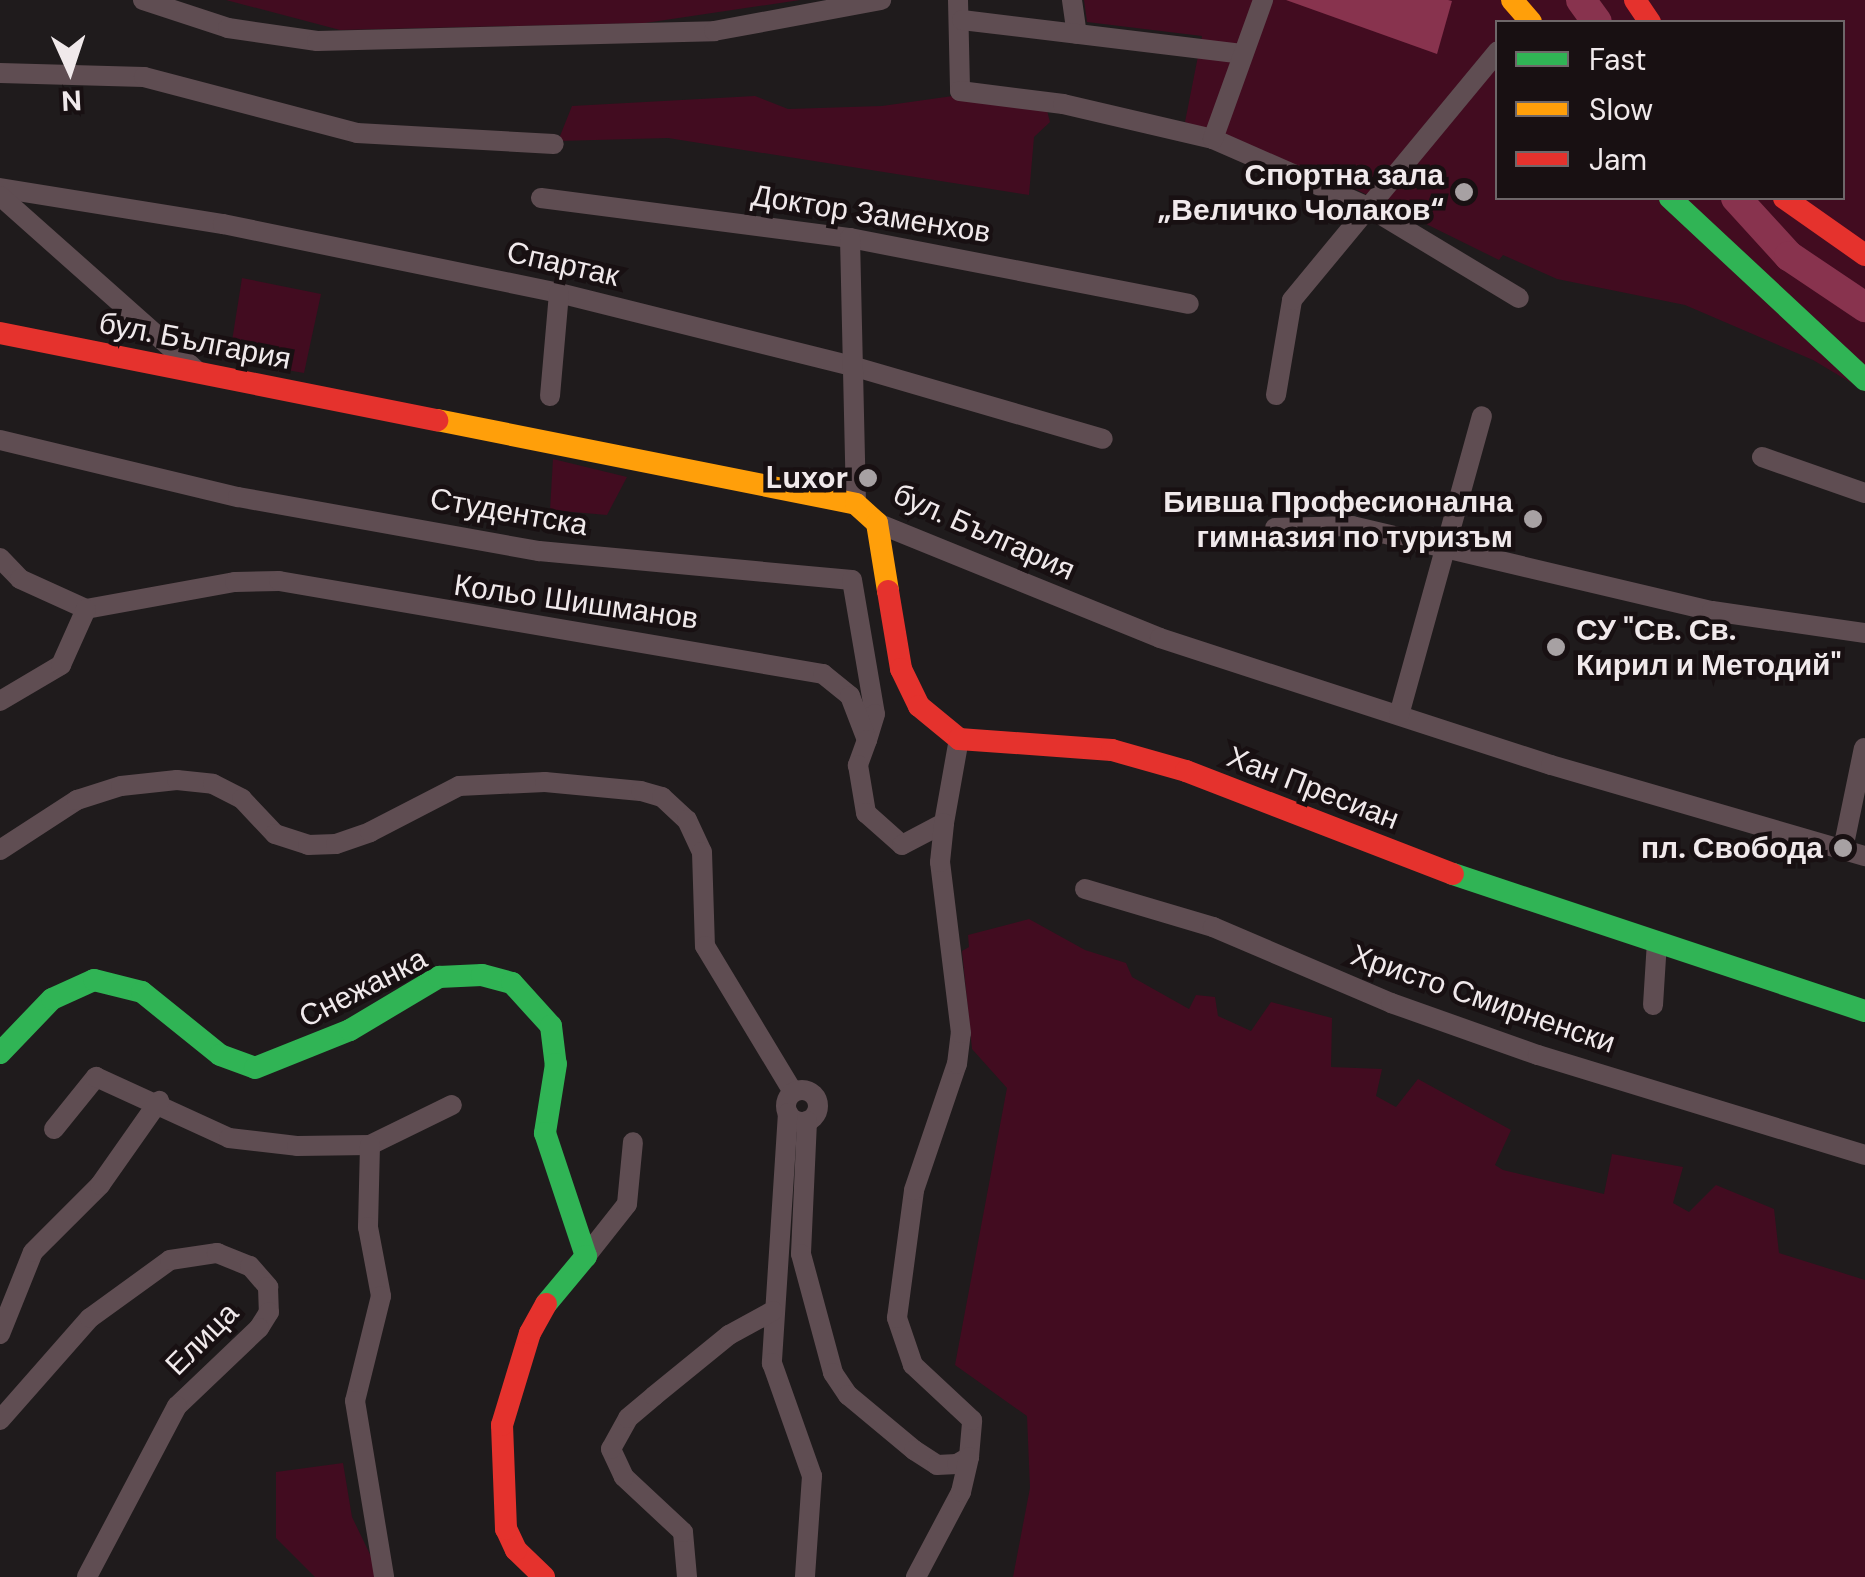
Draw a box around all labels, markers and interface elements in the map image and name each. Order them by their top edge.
north arrow [20,20,120,120]
legend [1495,20,1845,200]
text: Fast [1589,40,1647,79]
text: N [60,81,83,119]
text: Slow [1589,90,1653,129]
text: Jam [1589,140,1647,179]
place label: Спортна зала „Величко Чолаков“ [1158,157,1444,228]
street label: Доктор Заменхов [749,177,993,251]
marker: Спортна зала „Величко Чолаков“ [1453,181,1475,203]
street label: Спартак [503,234,623,294]
street label: бул. България [96,305,294,377]
place label: Luxor [766,460,848,496]
marker: Luxor [857,467,879,489]
street label: бул. България [888,476,1080,588]
street label: Студентска [427,480,591,544]
place label: Бивша Професионална гимназия по туризъм [1163,484,1513,554]
marker: Бивша Професионална гимназия по туризъм [1522,508,1544,530]
street label: Кольо Шишманов [452,567,700,637]
place label: СУ "Св. Св. Кирил и Методий" [1576,612,1842,682]
marker: СУ "Св. Св. Кирил и Методий" [1545,636,1567,658]
street label: Хан Пресиан [1222,739,1404,837]
place label: пл. Свобода [1641,830,1823,866]
marker: пл. Свобода [1832,837,1854,859]
street label: Христо Смирненски [1346,937,1620,1061]
street label: Снежанка [293,941,433,1035]
street label: Елица [158,1295,246,1383]

